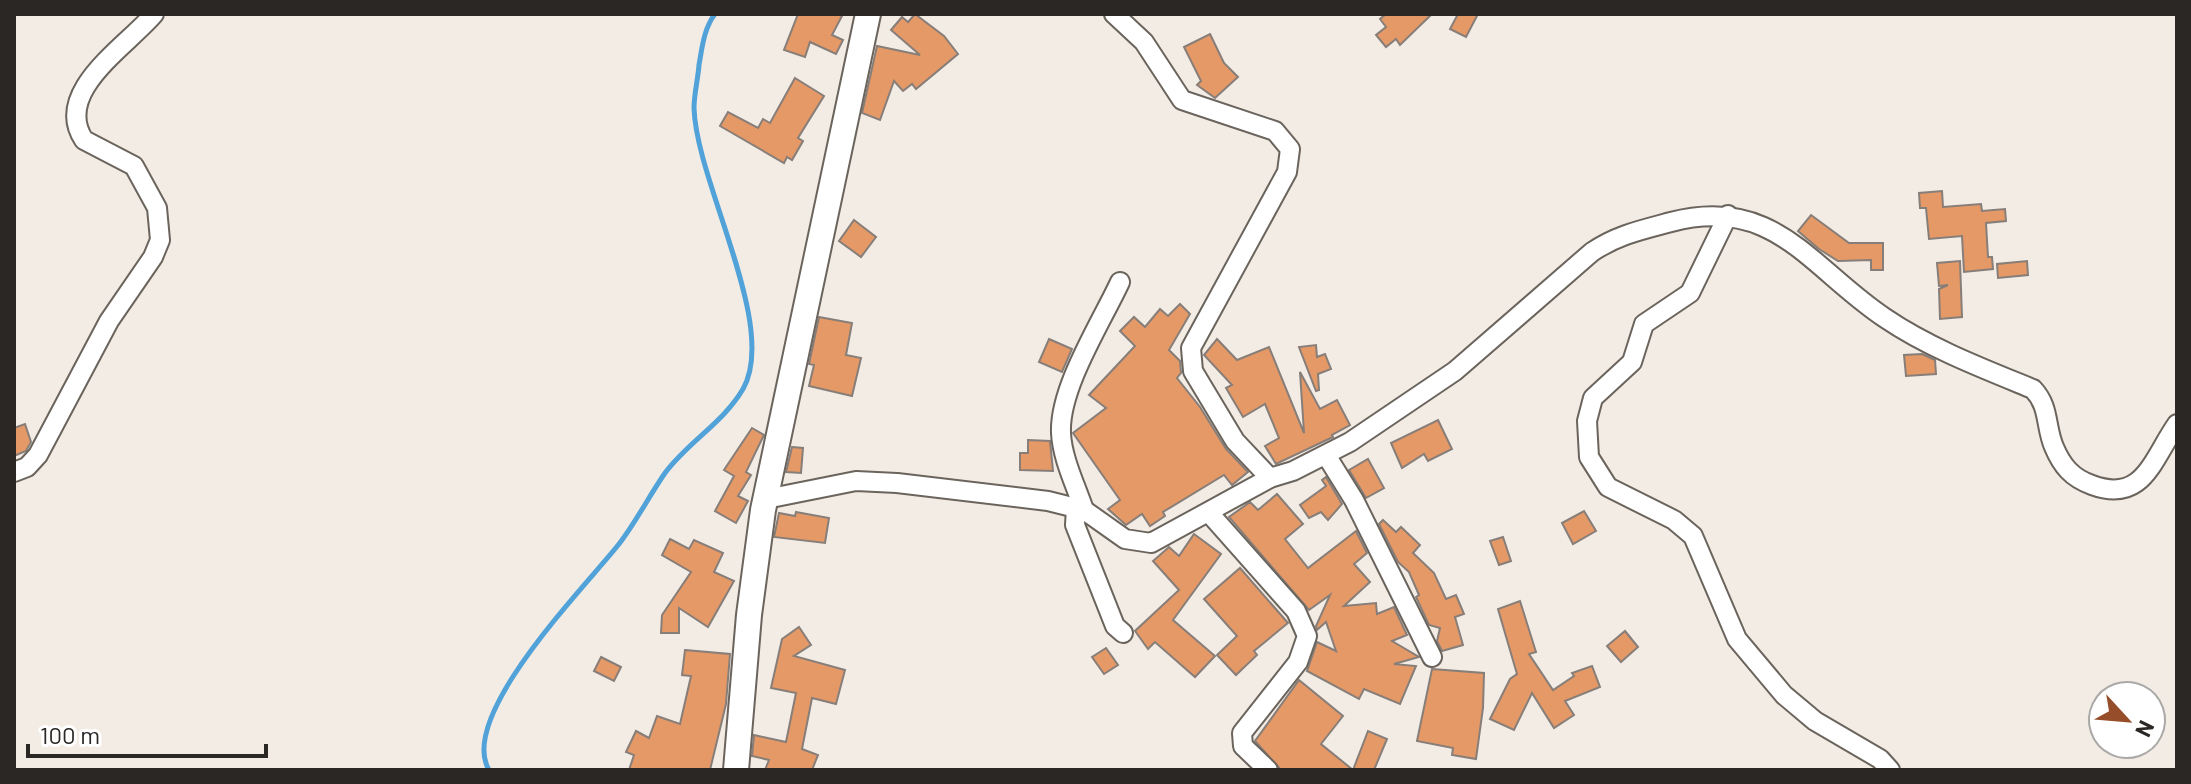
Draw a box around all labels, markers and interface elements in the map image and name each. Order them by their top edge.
north arrow [2087,680,2167,760]
scale bar [28,708,266,758]
text: N [2131,717,2161,741]
text: 100 m [40,720,100,749]

